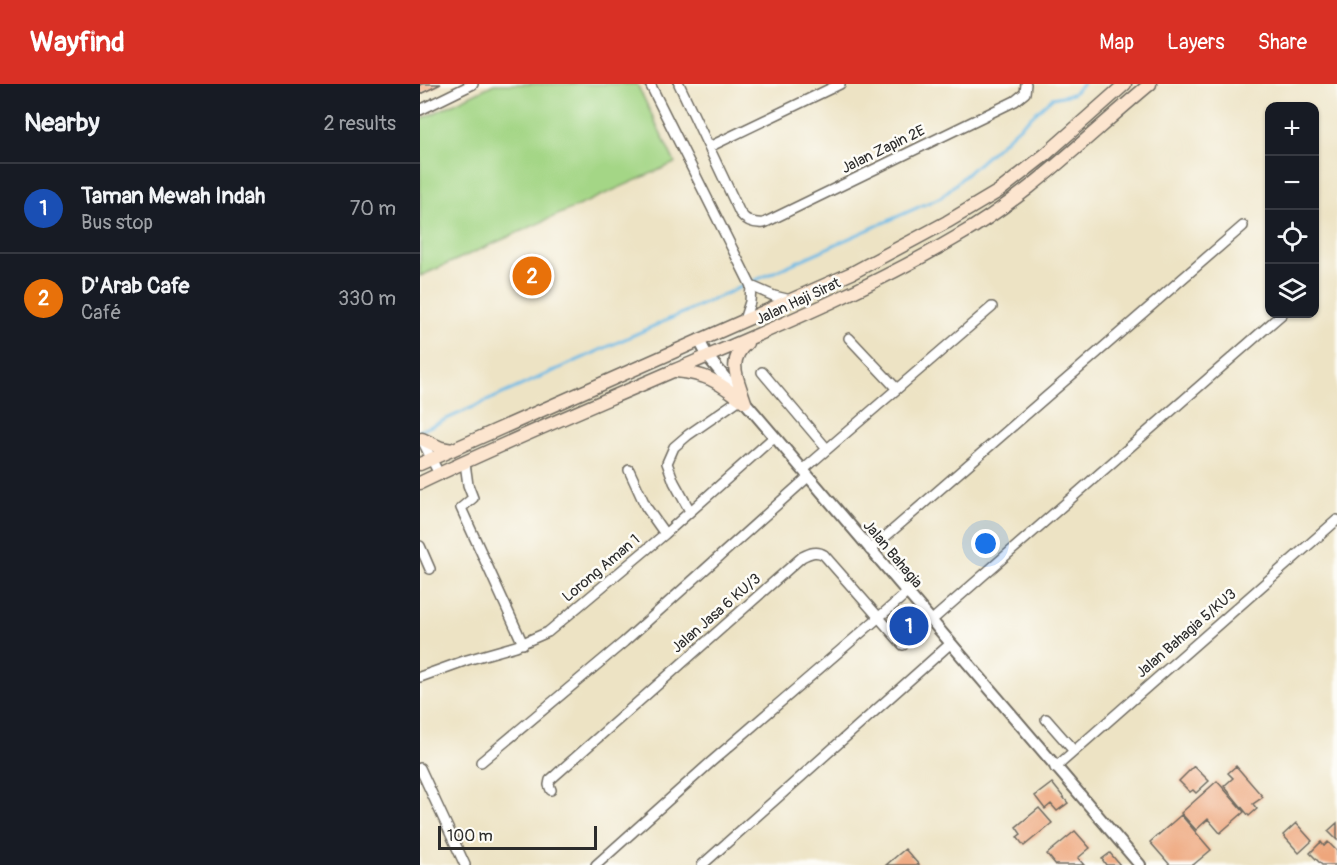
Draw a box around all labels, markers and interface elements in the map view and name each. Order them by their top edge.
text: Wayfind [30,25,125,60]
text: Map [1099,29,1134,56]
text: Layers [1167,29,1225,56]
text: Share [1258,29,1307,56]
map controls [1265,102,1319,318]
button: + [1265,102,1319,156]
text: Nearby [24,107,100,139]
text: 2 results [324,111,396,136]
street label: Jalan Zapin 2E [838,121,928,178]
button: − [1265,156,1319,210]
text: Taman Mewah Indah [81,182,265,210]
text: 1 [40,196,47,221]
text: 70 m [350,196,396,221]
text: Bus stop [81,210,153,235]
button: locate [1265,210,1319,264]
pin: 2 [512,254,552,298]
button: layers [1265,264,1319,318]
text: D'Arab Cafe [81,272,189,300]
street label: Jalan Haji Sirat [753,273,844,329]
text: 2 [38,286,49,311]
text: 330 m [338,286,396,311]
text: Café [81,300,121,325]
street label: Jalan Bahagia [859,517,926,592]
your location [971,529,1000,558]
street label: Lorong Aman 1 [559,530,644,606]
street label: Jalan Jasa 6 KU/3 [668,570,765,657]
street label: Jalan Bahagia 5/KU3 [1132,585,1240,682]
pin: 1 [890,604,928,648]
scale bar [438,823,597,850]
text: 100 m [447,826,493,846]

